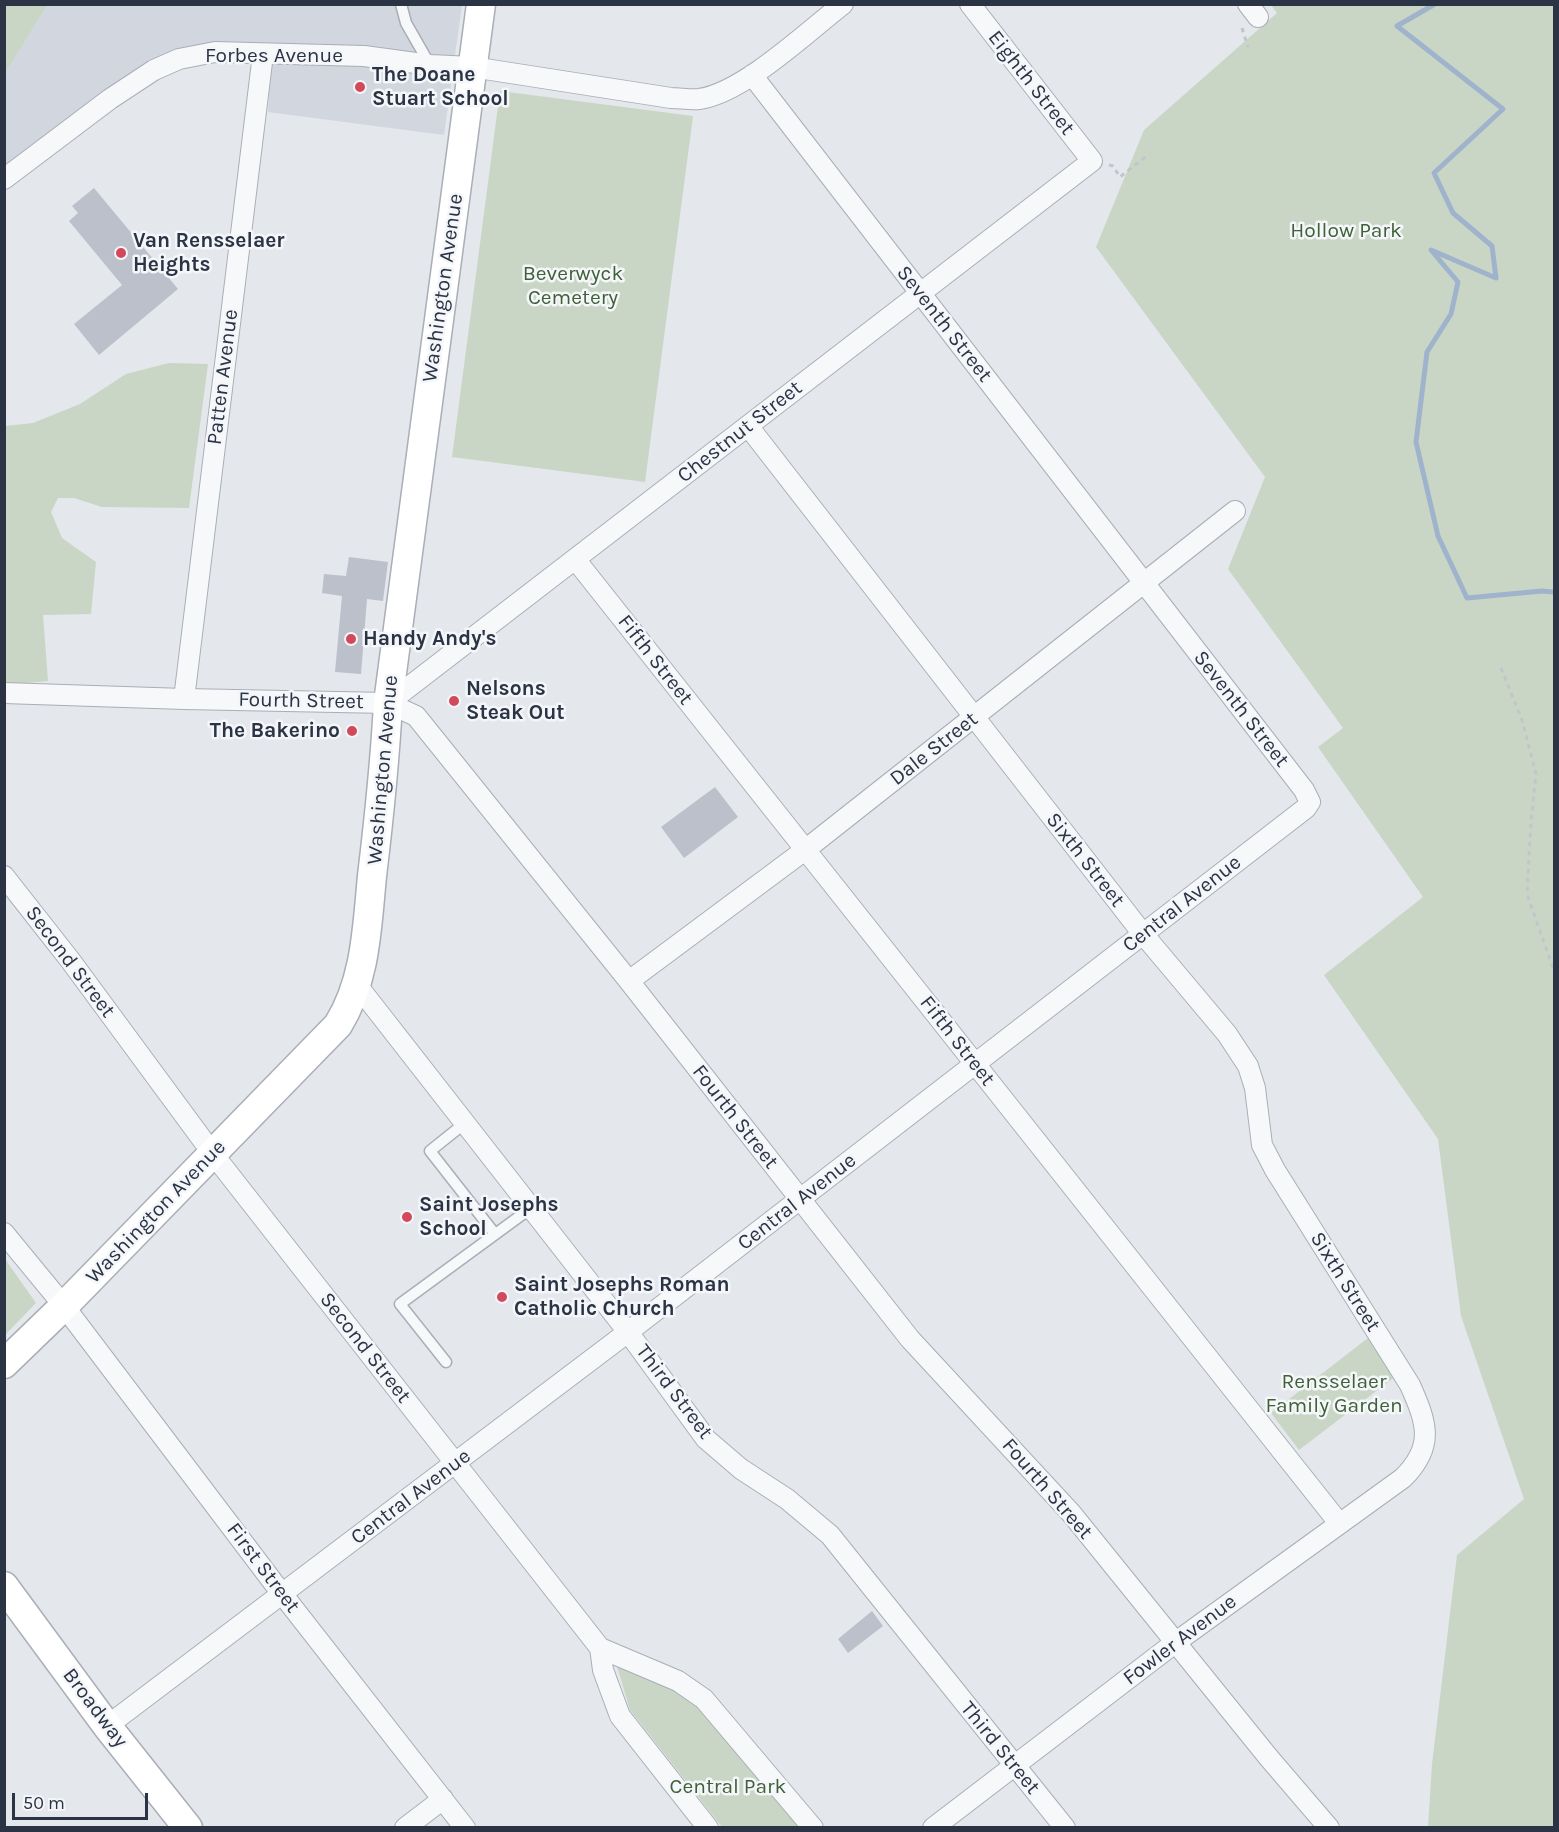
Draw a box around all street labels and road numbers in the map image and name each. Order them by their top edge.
street label: Eighth Street [982,26,1080,140]
street label: Forbes Avenue [205,43,343,69]
street label: Washington Avenue [417,192,469,384]
street label: Seventh Street [891,261,997,387]
street label: Patten Avenue [202,308,244,446]
street label: Chestnut Street [673,376,807,488]
street label: Fifth Street [612,610,698,710]
street label: Seventh Street [1188,646,1294,772]
street label: Washington Avenue [362,674,404,866]
street label: Fourth Street [238,687,364,715]
street label: Dale Street [885,707,983,791]
street label: Sixth Street [1040,808,1130,912]
street label: Central Avenue [1118,850,1246,958]
street label: Second Street [20,901,120,1023]
street label: Fifth Street [914,991,1000,1091]
street label: Fourth Street [686,1060,784,1174]
street label: Washington Avenue [81,1135,231,1289]
street label: Central Avenue [733,1148,861,1256]
street label: Sixth Street [1304,1227,1386,1337]
street label: Second Street [314,1288,416,1408]
street label: Third Street [630,1340,718,1444]
street label: Fourth Street [996,1433,1098,1545]
street label: Central Avenue [346,1444,476,1550]
street label: First Street [221,1518,305,1618]
street label: Fowler Avenue [1118,1589,1242,1691]
street label: Broadway [57,1663,133,1753]
street label: Third Street [955,1697,1045,1799]

